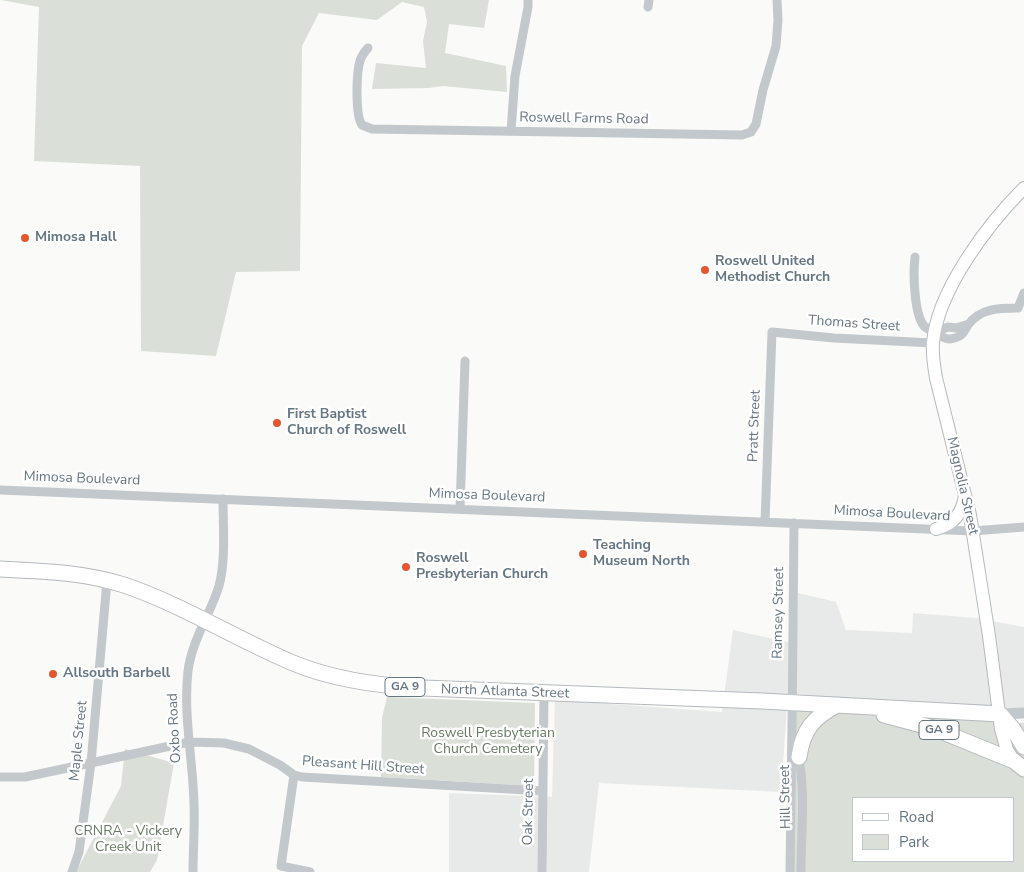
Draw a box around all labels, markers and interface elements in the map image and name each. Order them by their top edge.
street label: Roswell Farms Road [519,109,649,129]
place label: Mimosa Hall [35,230,117,246]
marker: Mimosa Hall [19,232,31,244]
place label: Roswell United Methodist Church [715,254,830,286]
marker: Roswell United Methodist Church [699,264,711,276]
street label: Thomas Street [807,312,901,336]
street label: Pratt Street [745,389,765,463]
place label: First Baptist Church of Roswell [287,407,406,440]
marker: First Baptist Church of Roswell [271,417,283,429]
street label: Magnolia Street [943,435,981,537]
street label: Mimosa Boulevard [23,469,141,489]
street label: Mimosa Boulevard [428,486,546,506]
street label: Mimosa Boulevard [833,503,951,525]
place label: Teaching Museum North [593,538,690,570]
marker: Teaching Museum North [577,548,589,560]
place label: Roswell Presbyterian Church [416,551,548,584]
marker: Roswell Presbyterian Church [400,561,412,573]
street label: Ramsey Street [770,567,788,659]
place label: Allsouth Barbell [63,666,170,682]
marker: Allsouth Barbell [47,668,59,680]
road number: GA 9 [385,678,425,696]
street label: North Atlanta Street [440,681,570,703]
street label: Oxbo Road [165,693,185,763]
street label: Maple Street [66,700,92,782]
road number: GA 9 [919,720,959,740]
park label: Roswell Presbyterian Church Cemetery [421,726,555,759]
street label: Pleasant Hill Street [301,753,425,779]
street label: Hill Street [777,765,795,829]
street label: Oak Street [520,778,538,846]
legend [852,797,1014,862]
text: Road [899,807,934,827]
park label: CRNRA - Vickery Creek Unit [74,824,182,856]
text: Park [899,832,929,852]

